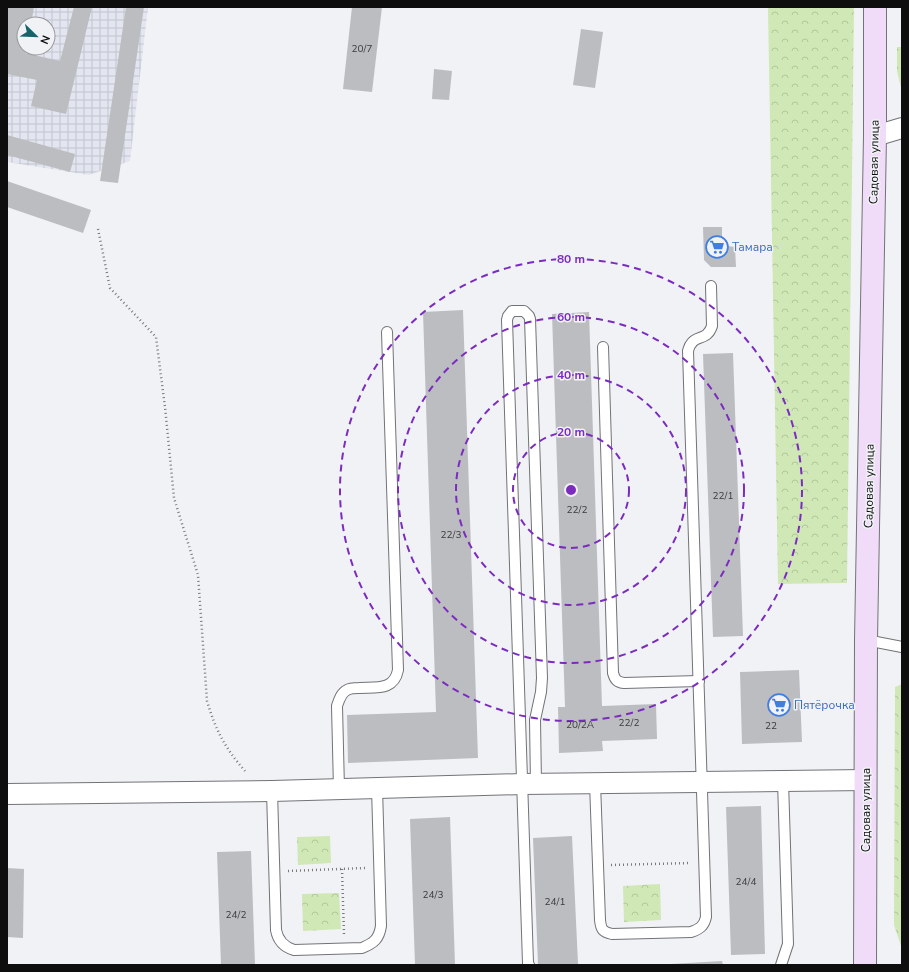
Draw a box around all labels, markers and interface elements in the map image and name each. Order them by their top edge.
north arrow [16,16,56,56]
text: N [36,33,53,46]
house number: 20/7 [352,42,372,56]
street label: Садовая улица [865,120,883,204]
supermarket icon: Тамара [704,234,730,260]
place label: Тамара [732,239,773,255]
text: 80 m [557,251,585,267]
text: 60 m [557,309,585,325]
text: 40 m [557,367,585,383]
text: 20 m [557,424,585,440]
street label: Садовая улица [860,444,878,528]
centre of rings [564,483,578,497]
house number: 22/1 [713,489,733,503]
house number: 22/2 [567,503,587,517]
house number: 22/3 [441,528,461,542]
supermarket icon: Пятёрочка [766,692,792,718]
place label: Пятёрочка [794,697,855,713]
house number: 22/2 [619,716,639,730]
house number: 20/2А [566,718,595,732]
house number: 22 [765,719,777,733]
street label: Садовая улица [858,768,874,852]
house number: 24/4 [736,875,756,889]
house number: 24/3 [423,888,443,902]
house number: 24/1 [545,895,565,909]
house number: 24/2 [226,908,246,922]

